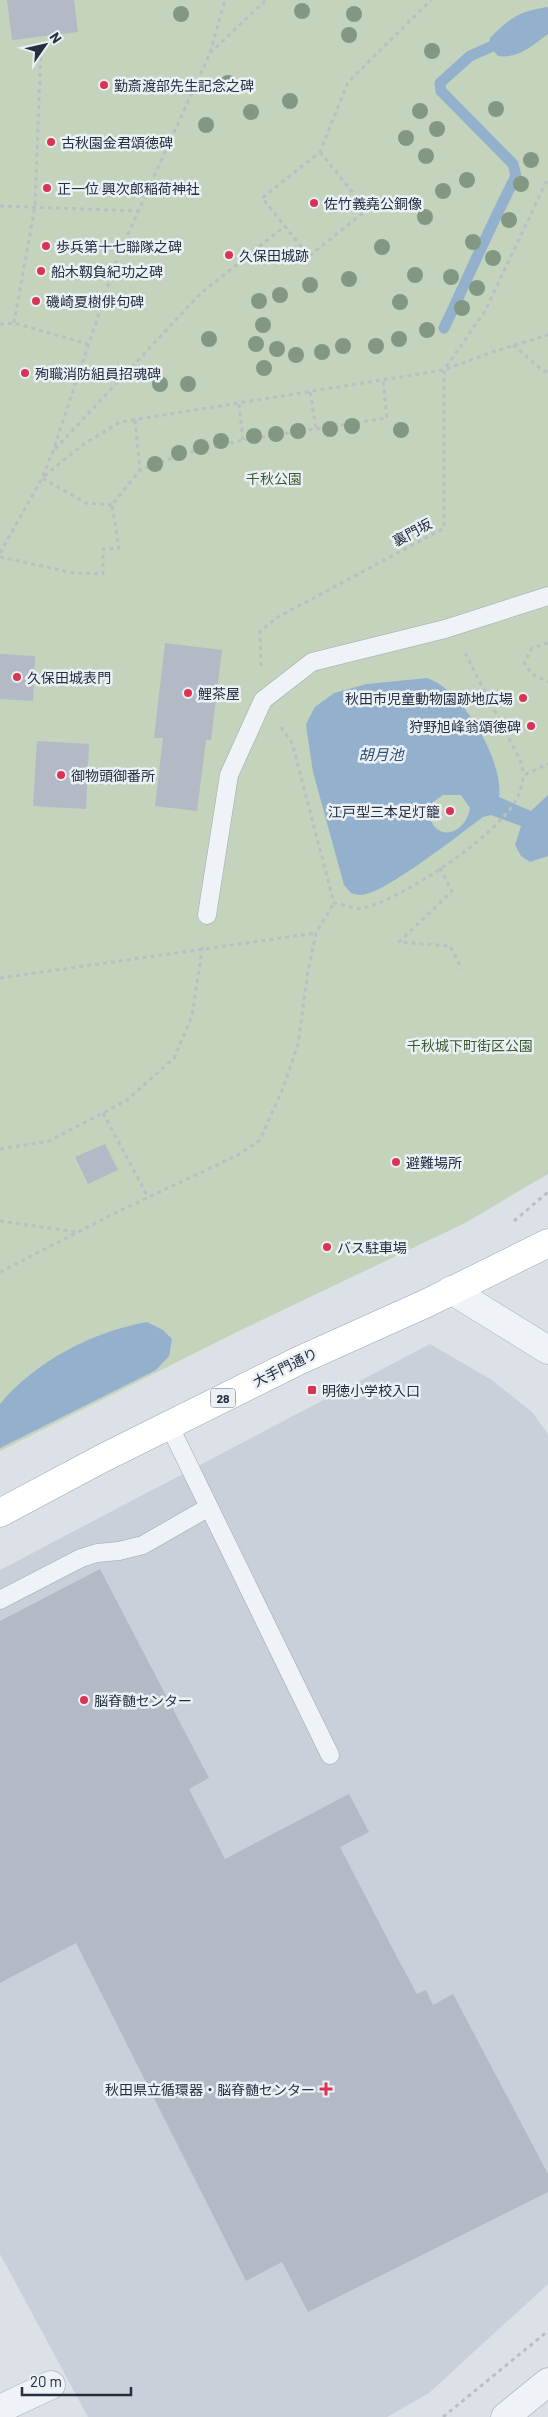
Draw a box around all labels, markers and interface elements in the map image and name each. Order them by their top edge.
north arrow [20,20,70,70]
text: N [47,29,66,46]
place label: 勤斎渡部先生記念之碑 [114,77,254,94]
marker: 勤斎渡部先生記念之碑 [98,79,110,91]
place label: 古秋園金君頌徳碑 [61,134,173,151]
marker: 古秋園金君頌徳碑 [45,136,57,148]
place label: 正一位 興次郎稲荷神社 [57,180,200,197]
marker: 正一位 興次郎稲荷神社 [41,182,53,194]
place label: 佐竹義堯公銅像 [324,195,422,212]
marker: 佐竹義堯公銅像 [308,197,320,209]
place label: 歩兵第十七聯隊之碑 [56,238,182,255]
marker: 歩兵第十七聯隊之碑 [40,240,52,252]
place label: 久保田城跡 [239,247,309,264]
marker: 久保田城跡 [223,249,235,261]
place label: 船木靱負紀功之碑 [51,263,163,280]
marker: 船木靱負紀功之碑 [35,265,47,277]
place label: 磯崎夏樹俳句碑 [46,293,144,310]
marker: 磯崎夏樹俳句碑 [30,295,42,307]
place label: 殉職消防組員招魂碑 [35,365,161,382]
marker: 殉職消防組員招魂碑 [19,367,31,379]
park label: 千秋公園 [246,470,302,487]
street label: 裏門坂 [389,515,435,549]
place label: 久保田城表門 [27,669,111,686]
marker: 久保田城表門 [11,671,23,683]
place label: 鯉茶屋 [198,685,240,702]
marker: 鯉茶屋 [182,687,194,699]
place label: 秋田市児童動物園跡地広場 [345,690,513,707]
marker: 秋田市児童動物園跡地広場 [517,692,529,704]
place label: 狩野旭峰翁頌徳碑 [409,718,521,735]
marker: 狩野旭峰翁頌徳碑 [525,720,537,732]
water label: 胡月池 [358,745,405,763]
place label: 御物頭御番所 [71,767,155,784]
marker: 御物頭御番所 [55,769,67,781]
place label: 江戸型三本足灯籠 [328,803,440,820]
marker: 江戸型三本足灯籠 [444,805,456,817]
park label: 千秋城下町街区公園 [407,1037,533,1054]
place label: 避難場所 [406,1154,462,1171]
marker: 避難場所 [390,1156,402,1168]
place label: バス駐車場 [337,1239,407,1256]
marker: バス駐車場 [321,1241,333,1253]
street label: 大手門通り [250,1344,320,1390]
place label: 明徳小学校入口 [322,1382,420,1399]
marker: 明徳小学校入口 [306,1384,318,1396]
road number: 28 [210,1389,236,1408]
place label: 脳脊髄センター [94,1692,192,1709]
marker: 脳脊髄センター [78,1694,90,1706]
place label: 秋田県立循環器・脳脊髄センター [105,2081,315,2098]
marker: 秋田県立循環器・脳脊髄センター [319,2082,333,2096]
scale bar [22,2364,131,2396]
text: 20 m [30,2372,62,2390]

